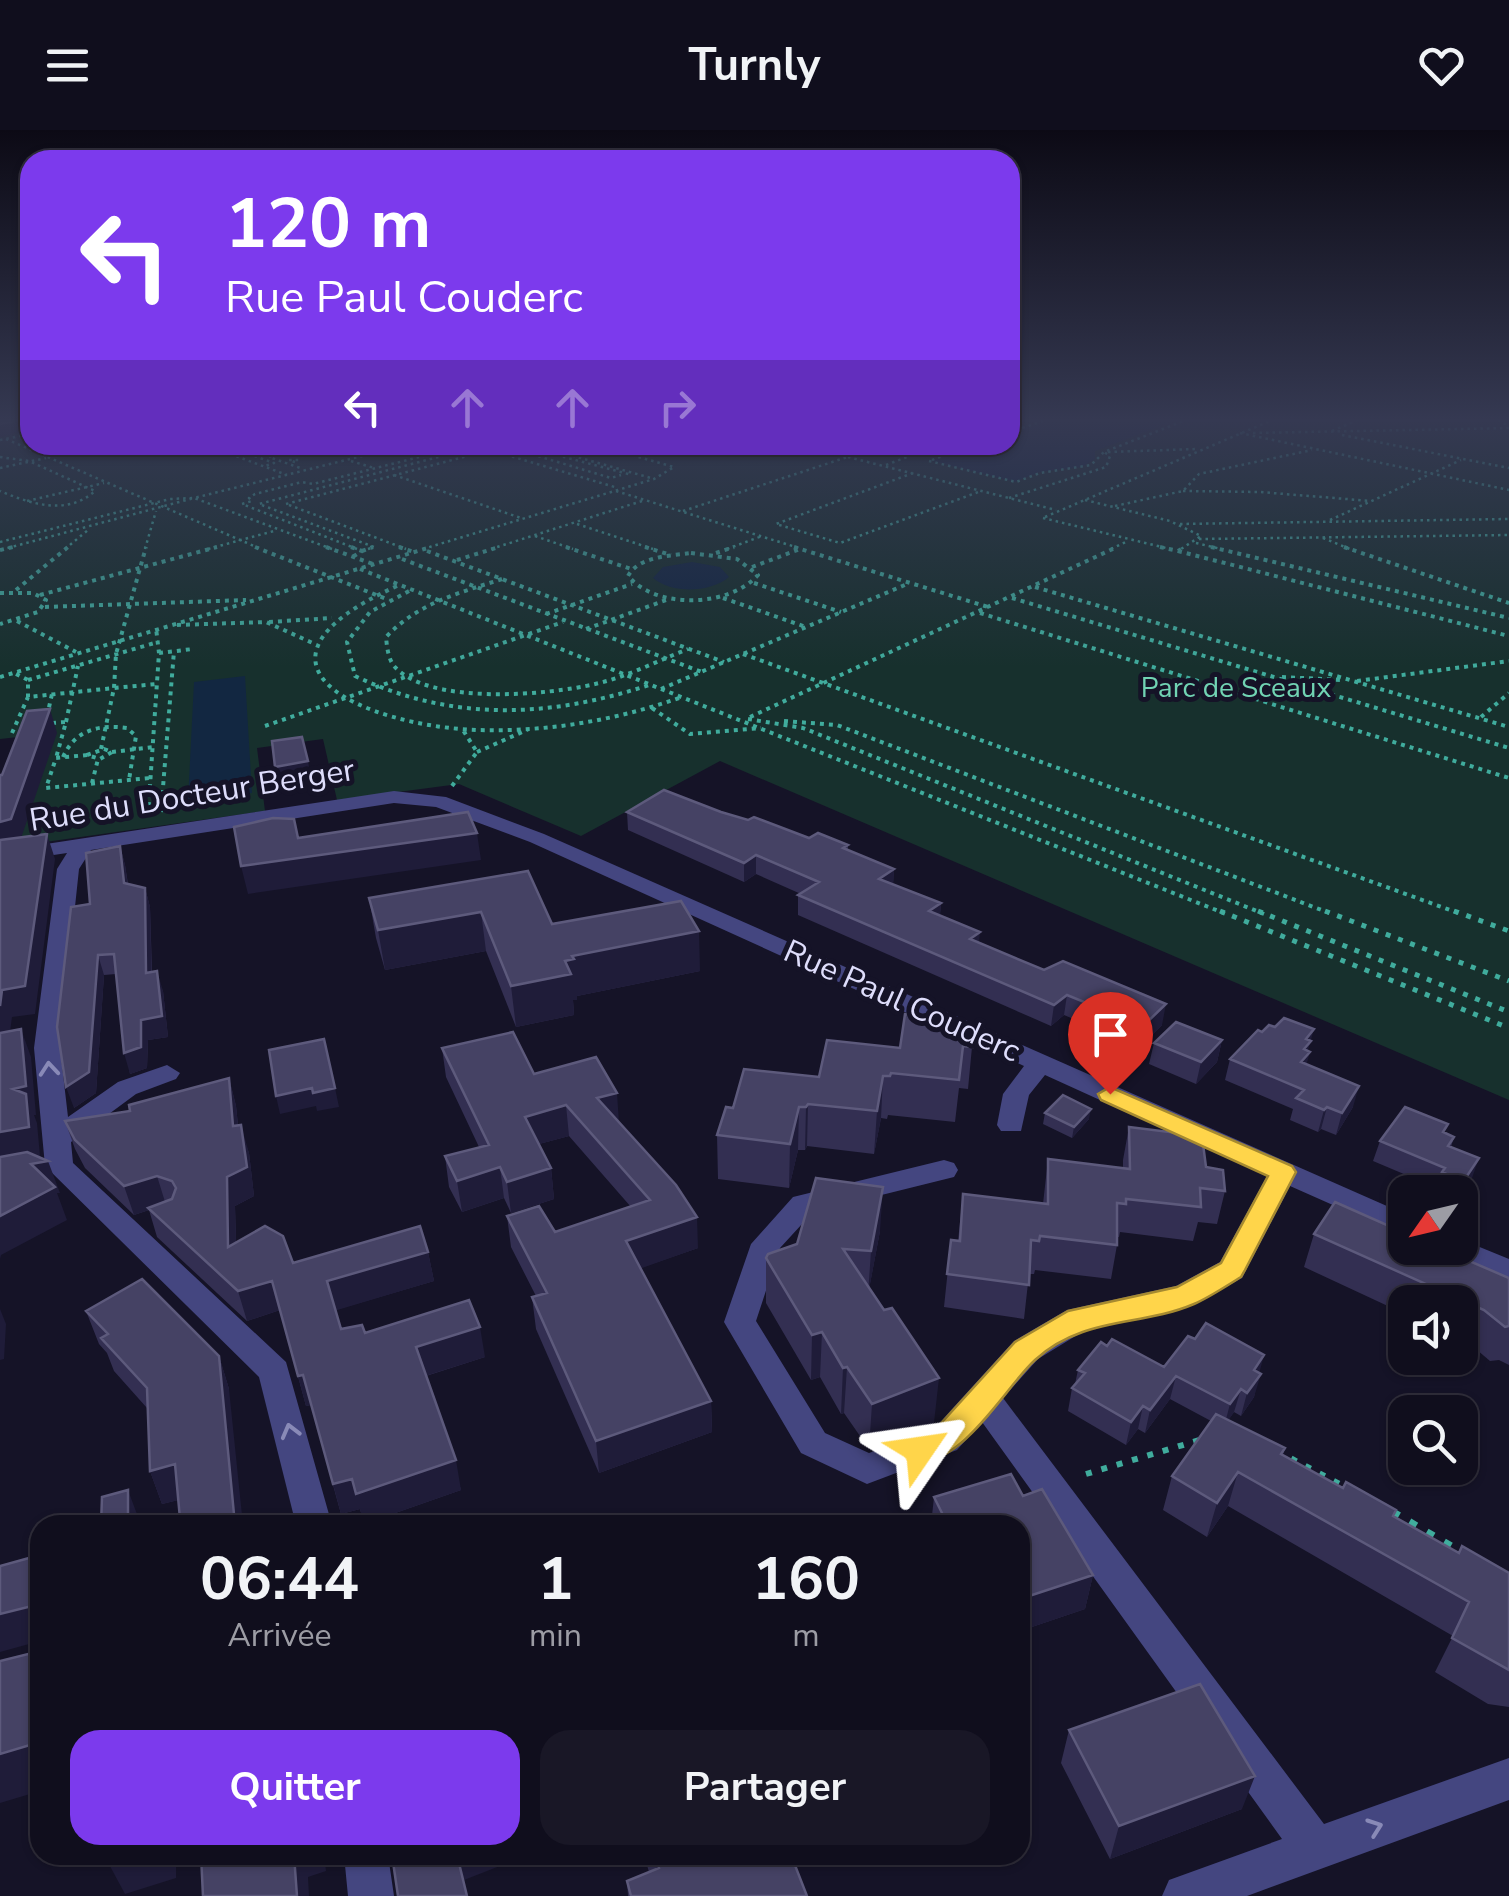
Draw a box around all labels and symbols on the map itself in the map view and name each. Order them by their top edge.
park label: Parc de Sceaux [1141,669,1331,707]
street label: Rue du Docteur Berger [26,748,358,842]
street label: Rue Paul Couderc [777,930,1027,1072]
pin [1068,992,1153,1095]
one-way arrow [39,1061,61,1077]
north arrow [1388,1175,1478,1265]
position arrow [868,1398,972,1502]
one-way arrow [280,1423,301,1440]
one-way arrow [1366,1818,1383,1839]

